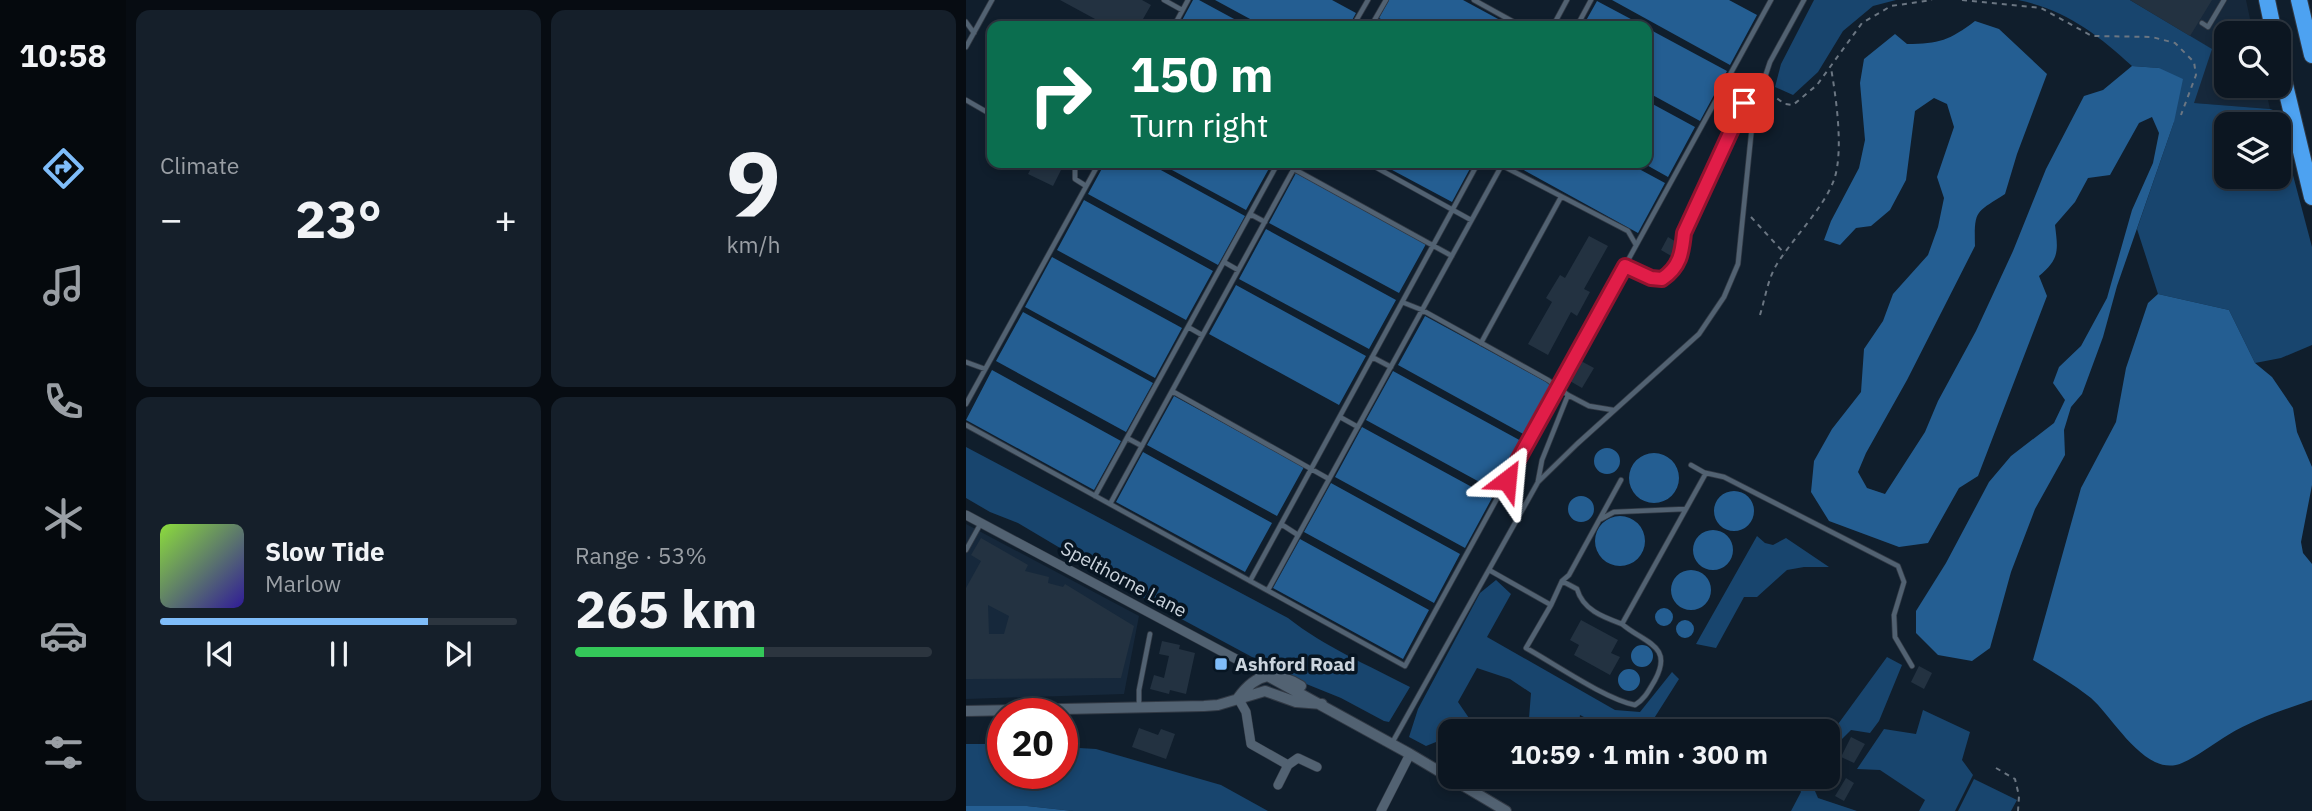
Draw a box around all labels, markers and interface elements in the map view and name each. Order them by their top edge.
map controls [2214,21,2291,189]
button: search [2214,21,2291,98]
text: 10:58 [19,34,107,76]
text: 150 m [1130,42,1274,105]
icon: right [1015,49,1106,140]
pin [1714,73,1774,133]
icon: arrive [1725,84,1763,122]
text: Turn right [1130,104,1268,146]
button: layers [2214,112,2291,189]
text: 9 [726,124,781,242]
icon: directions [39,144,88,193]
text: Climate [160,150,239,180]
text: 23° [295,185,382,252]
text: − [160,194,183,243]
text: + [494,194,517,243]
text: km/h [726,229,781,259]
icon: music [39,261,88,310]
icon: phone [39,377,88,426]
position arrow [1470,443,1544,517]
icon: climate [39,494,88,543]
text: Slow Tide [265,534,385,568]
street label: Spelthorne Lane [1057,536,1191,622]
text: Range · 53% [575,540,707,570]
text: Marlow [265,568,341,598]
text: 265 km [575,575,757,642]
icon: car [39,611,88,660]
icon: previous [201,635,239,673]
icon: pause [320,635,358,673]
icon: next [439,635,477,673]
place label: Ashford Road [1235,652,1356,676]
marker: Ashford Road [1213,656,1229,672]
speed limit sign: 20 [987,698,1078,789]
icon: filters [39,728,88,777]
text: 10:59 · 1 min · 300 m [1510,737,1768,771]

